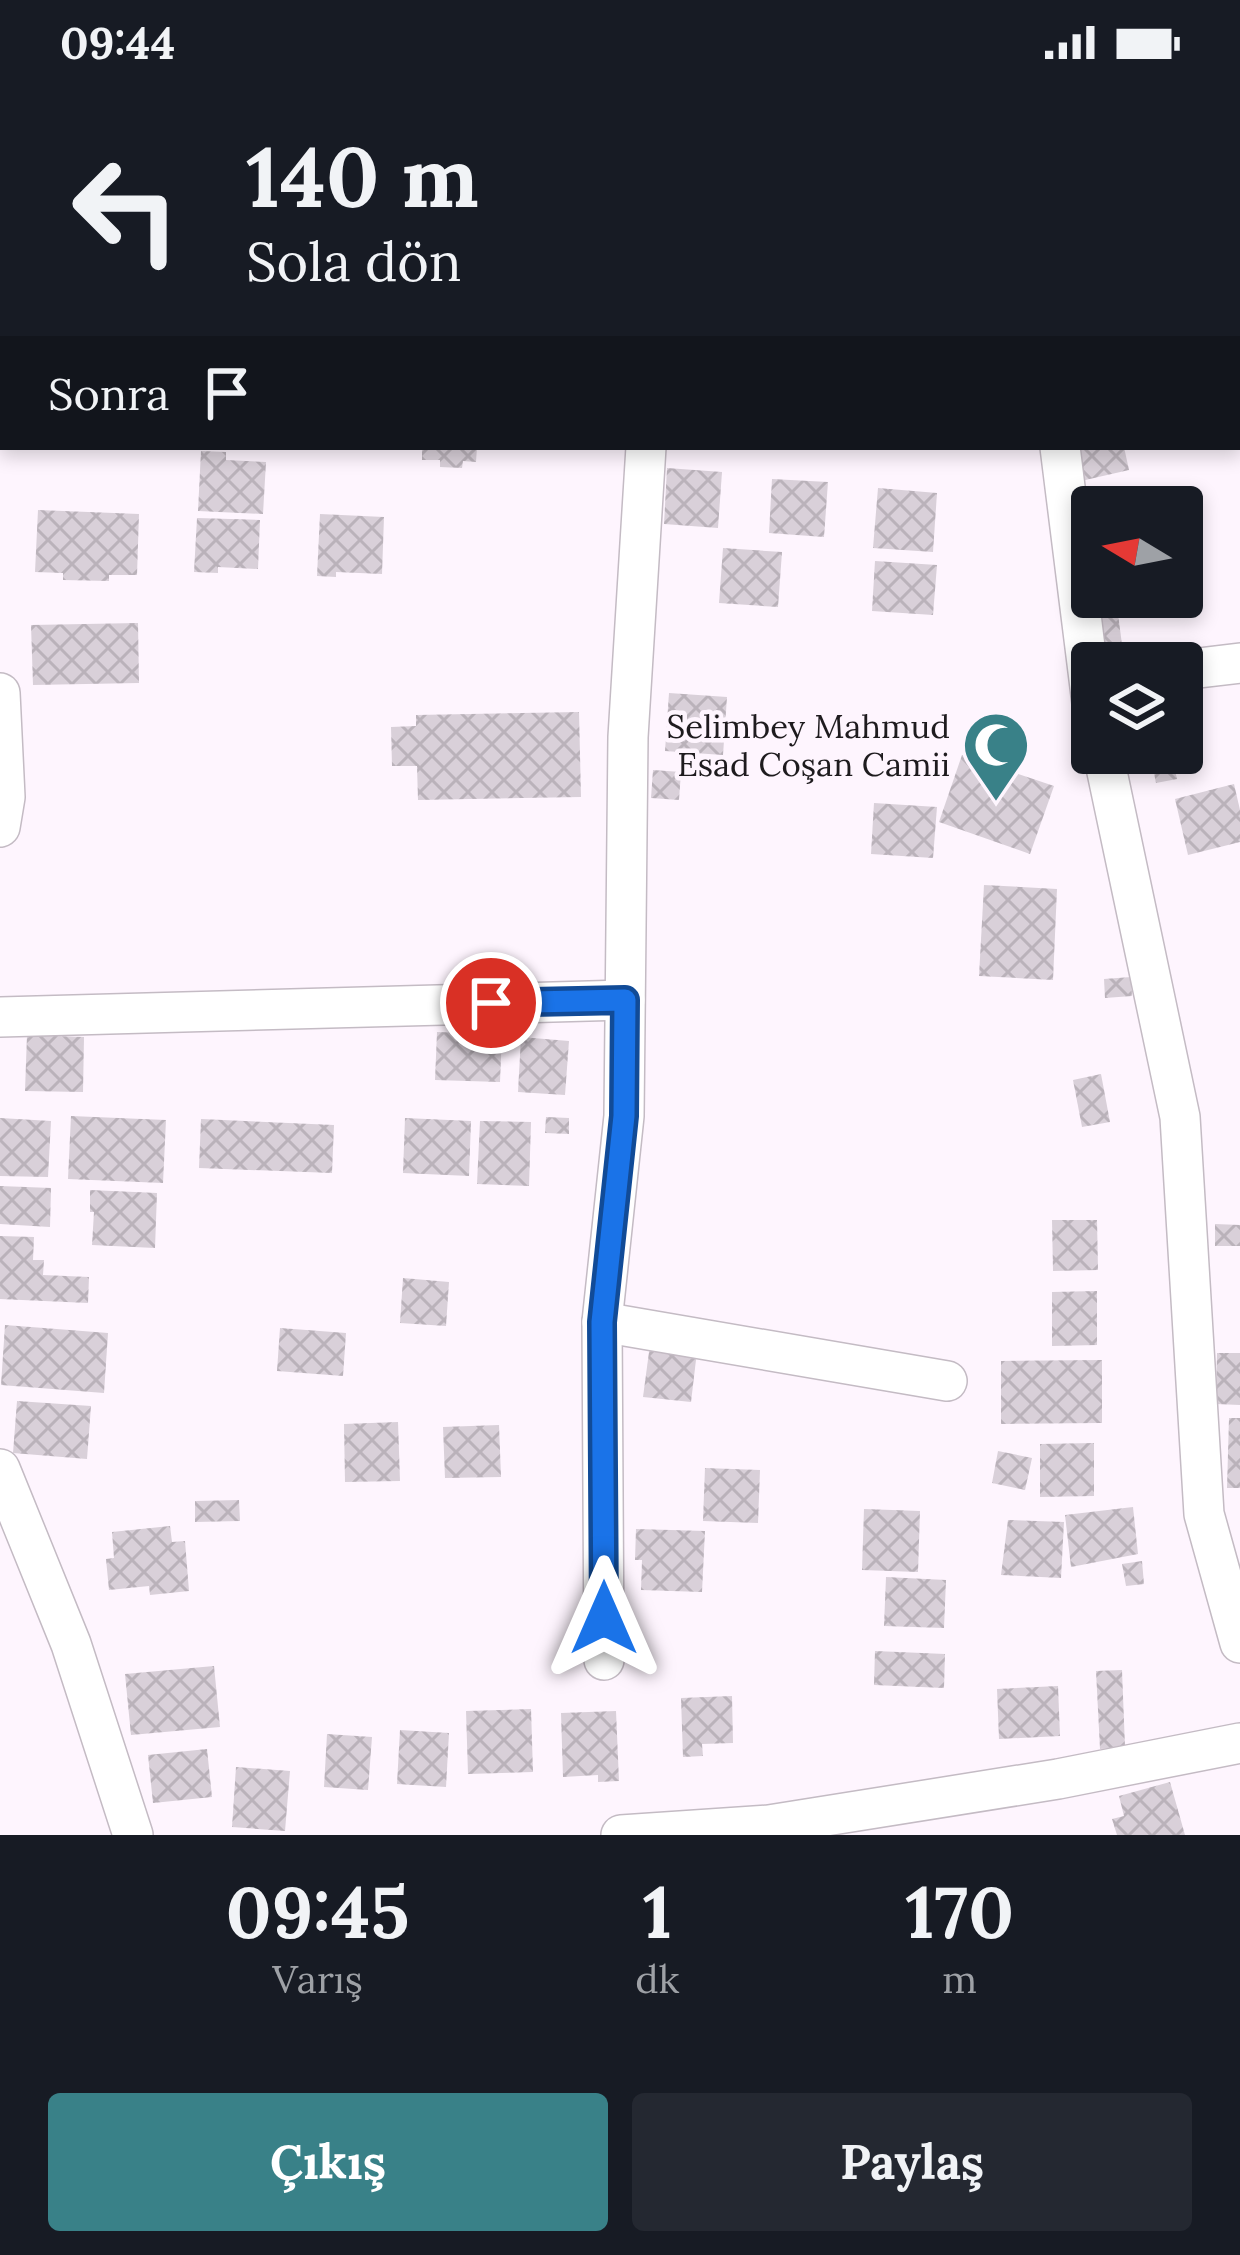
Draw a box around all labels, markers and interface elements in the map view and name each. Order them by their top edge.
text: 09:44 [60,14,175,71]
text: 140 m [246,122,479,230]
icon: left [48,132,204,288]
text: Sola dön [246,227,462,296]
icon: arrive [194,360,260,426]
text: Sonra [48,365,170,422]
north arrow [1071,486,1203,618]
map controls [1071,486,1203,774]
button: layers [1071,642,1203,774]
place label: Selimbey Mahmud Esad Coşan Camii [667,705,950,785]
mosque icon: Selimbey Mahmud Esad Coşan Camii [961,710,1031,804]
pin [440,952,542,1054]
icon: arrive [458,970,524,1036]
position arrow [541,1555,667,1681]
text: 09:45 [226,1866,409,1958]
text: 1 [643,1866,672,1958]
text: 170 [905,1866,1014,1958]
text: Varış [272,1954,363,2004]
text: dk [635,1954,679,2004]
text: m [942,1954,977,2004]
button: Çıkış [48,2093,608,2231]
button: Paylaş [632,2093,1192,2231]

